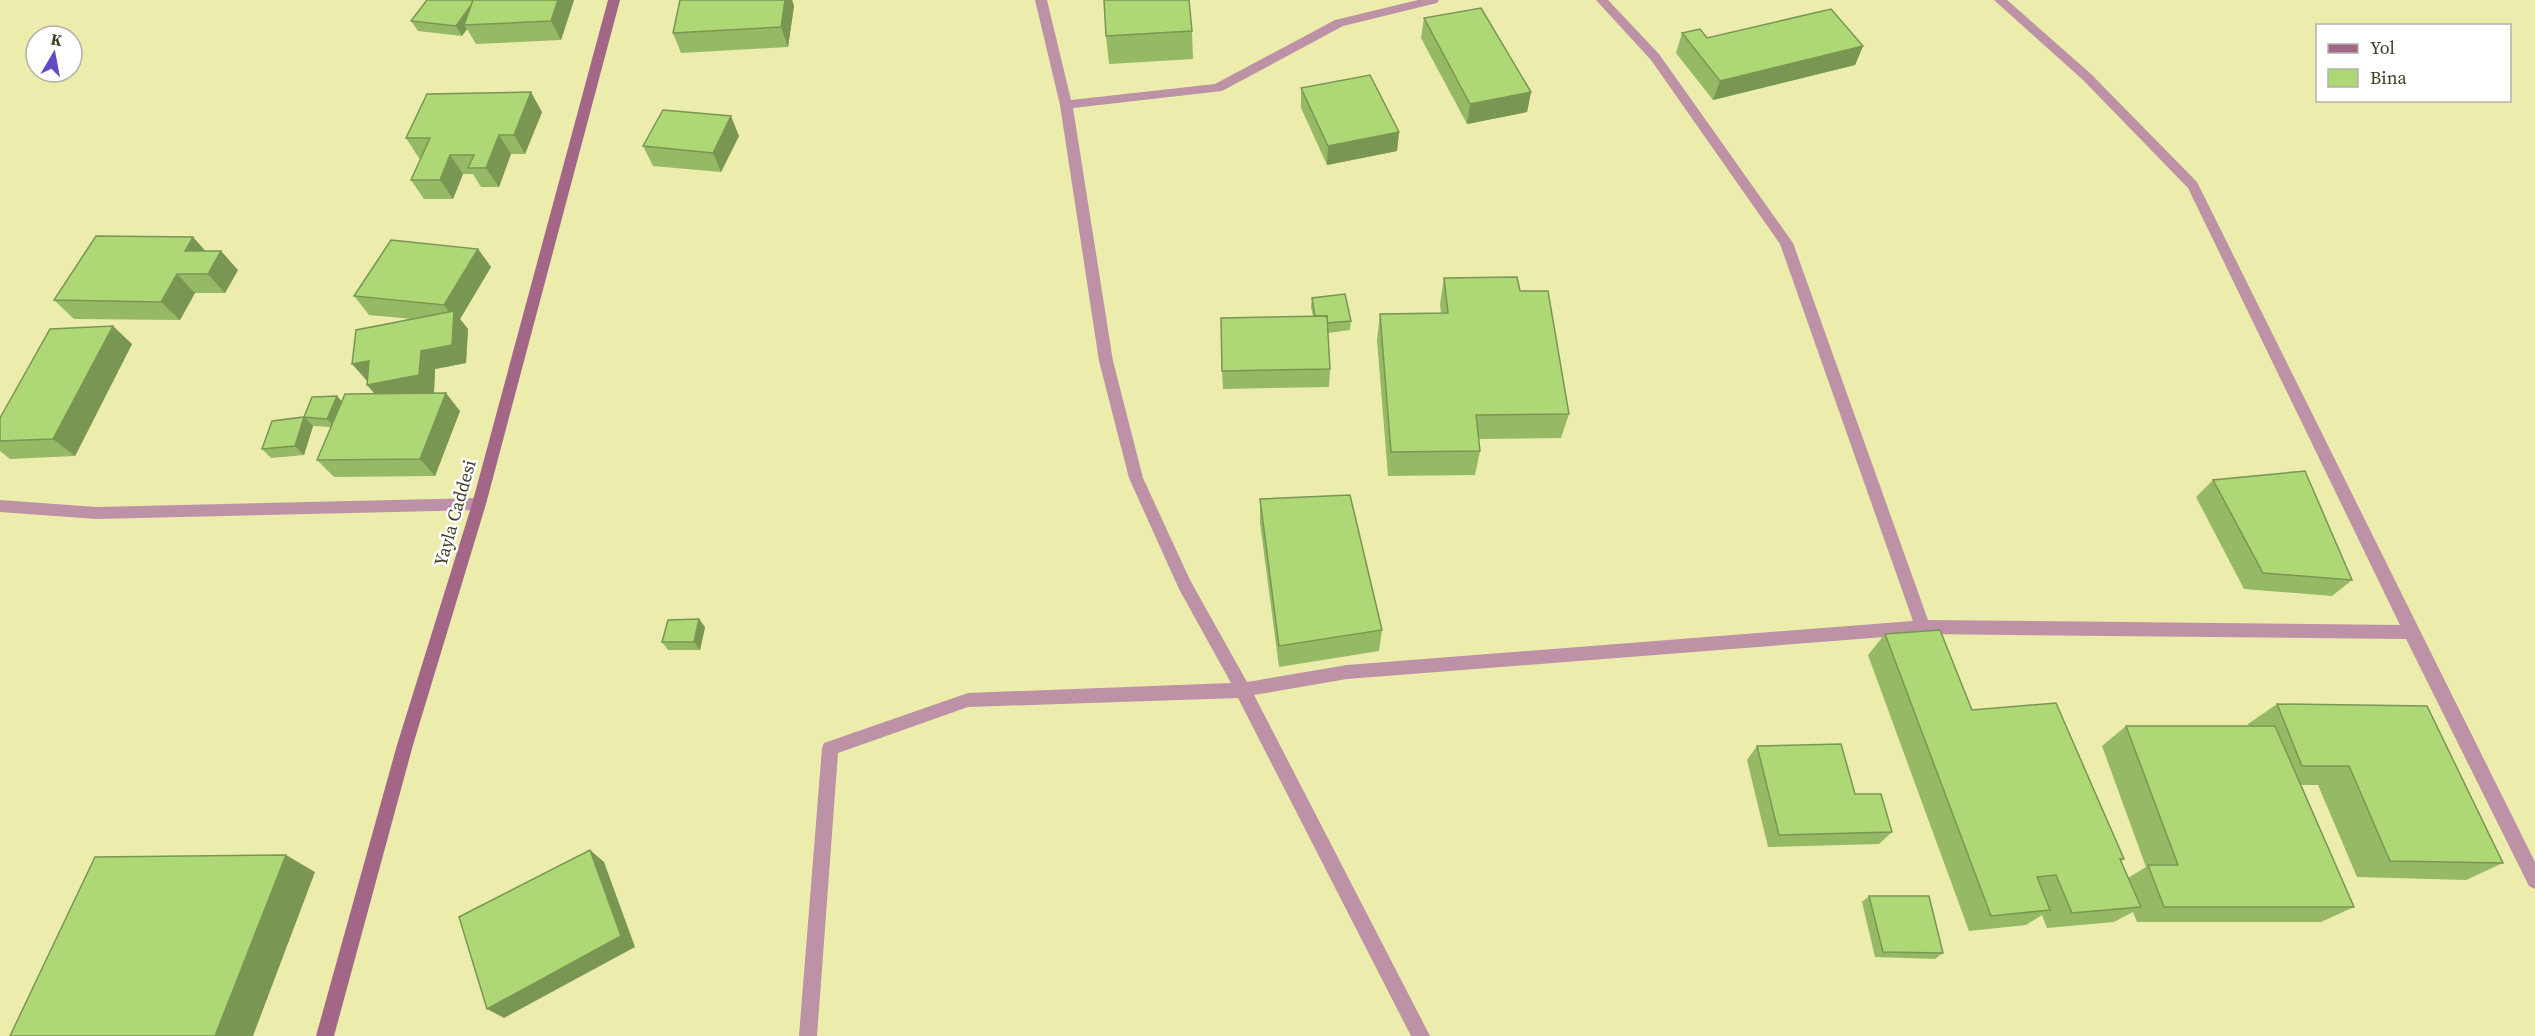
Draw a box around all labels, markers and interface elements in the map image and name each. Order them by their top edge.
north arrow [24,24,84,84]
legend [2316,24,2511,102]
text: K [49,27,65,51]
text: Yol [2370,35,2395,60]
text: Bina [2370,65,2408,90]
street label: Yayla Caddesi [427,457,482,569]

